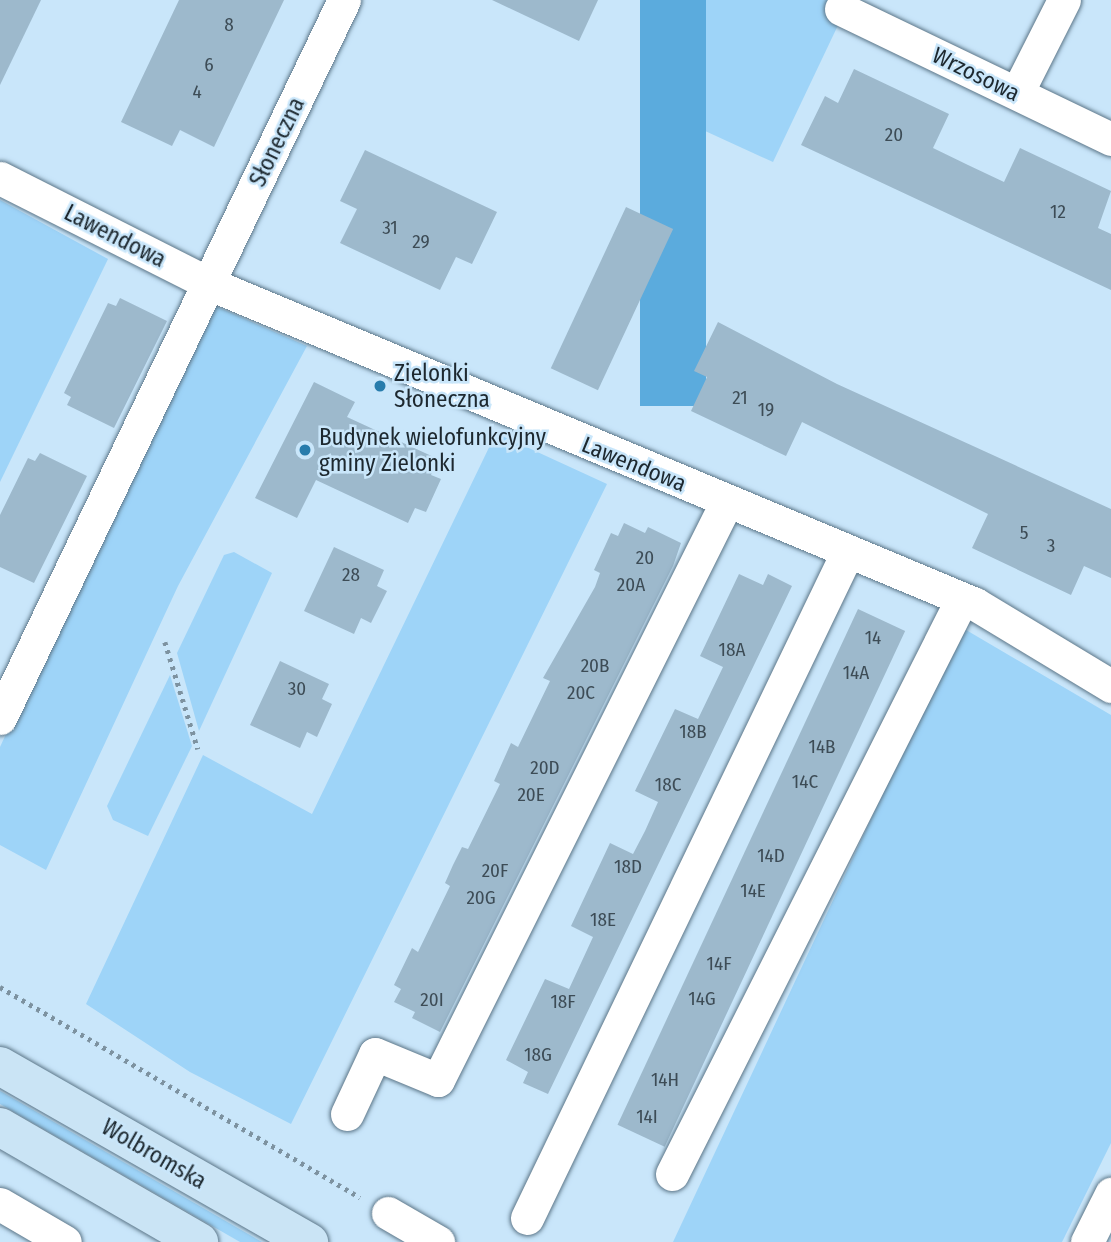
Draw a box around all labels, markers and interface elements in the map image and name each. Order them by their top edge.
house number: 8 [224,14,234,36]
street label: Wrzosowa [928,41,1024,107]
house number: 6 [204,54,214,76]
house number: 4 [192,81,202,103]
street label: Słoneczna [244,93,310,191]
house number: 20 [885,124,903,146]
street label: Lawendowa [60,199,170,273]
house number: 12 [1050,201,1066,223]
house number: 31 [382,217,398,239]
house number: 29 [412,231,430,253]
place label: Zielonki Słoneczna [394,359,490,413]
marker: Zielonki Słoneczna [372,378,388,394]
house number: 21 [732,387,748,409]
house number: 19 [758,399,774,421]
place label: Budynek wielofunkcyjny gminy Zielonki [319,423,546,477]
street label: Lawendowa [578,431,690,497]
marker: Budynek wielofunkcyjny gminy Zielonki [297,442,313,458]
house number: 5 [1020,522,1028,544]
house number: 3 [1047,535,1055,557]
house number: 20 [636,547,654,569]
house number: 28 [342,564,360,586]
house number: 20A [617,574,645,596]
house number: 14 [865,627,881,649]
house number: 18A [719,639,745,661]
house number: 20B [581,655,609,677]
house number: 14A [843,662,869,684]
house number: 30 [288,678,306,700]
house number: 20C [567,682,595,704]
house number: 18B [679,721,707,743]
house number: 14B [809,736,835,758]
house number: 20D [530,757,560,779]
house number: 14C [792,771,818,793]
house number: 18C [655,774,681,796]
house number: 20E [517,784,545,806]
house number: 14D [757,845,785,867]
house number: 18D [614,856,642,878]
house number: 20F [482,860,508,882]
house number: 14E [740,880,766,902]
house number: 20G [466,887,496,909]
house number: 18E [590,909,616,931]
house number: 14F [707,953,731,975]
house number: 14G [688,988,716,1010]
house number: 20I [420,989,444,1011]
house number: 18F [550,991,576,1013]
house number: 18G [524,1044,552,1066]
house number: 14H [651,1069,679,1091]
house number: 14I [636,1106,658,1128]
street label: Wolbromska [97,1113,211,1195]

